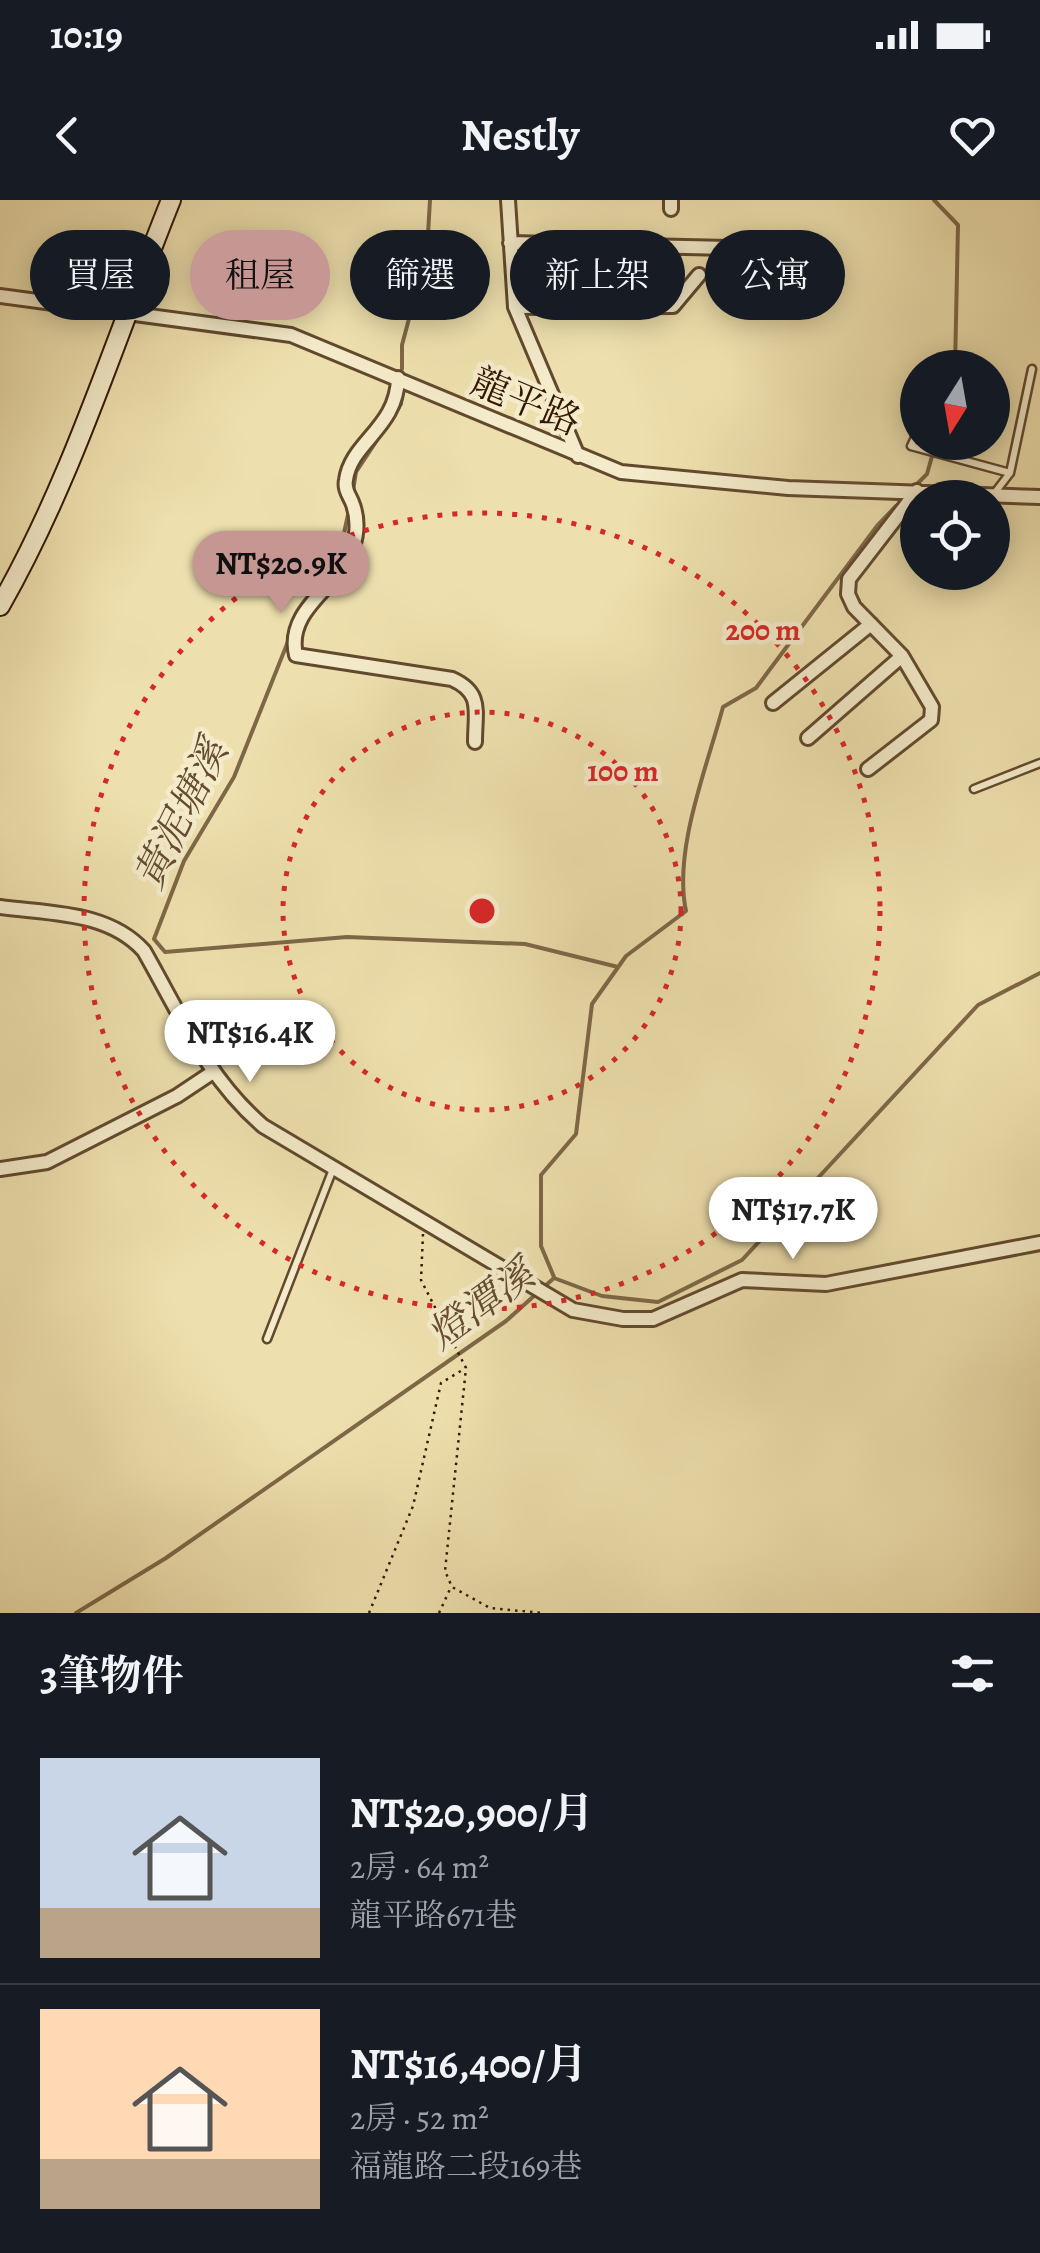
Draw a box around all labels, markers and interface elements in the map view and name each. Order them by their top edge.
text: 10:19 [50,9,123,61]
text: Nestly [461,104,579,166]
icon: back [40,108,95,163]
icon: heart [945,108,1000,163]
chip: 買屋 [30,230,170,320]
chip: 租屋 [190,230,330,320]
chip: 篩選 [350,230,490,320]
chip: 新上架 [510,230,685,320]
chip: 公寓 [705,230,845,320]
north arrow [900,350,1010,460]
map controls [900,350,1010,590]
street label: 龍平路 [463,355,589,447]
button: locate [900,480,1010,590]
pin: NT$20.9K [178,531,384,616]
text: NT$20.9K [215,541,347,585]
text: 200 m [725,610,801,650]
water label: 黃泥塘溪 [121,726,243,898]
text: 100 m [587,751,659,791]
centre of rings [464,893,500,929]
pin: NT$16.4K [147,1000,353,1085]
text: NT$16.4K [186,1010,314,1054]
pin: NT$17.7K [690,1177,896,1262]
text: NT$17.7K [731,1187,855,1231]
water label: 燈潭溪 [416,1244,549,1362]
icon: filters [945,1646,1000,1701]
text: 3筆物件 [40,1647,184,1704]
text: NT$20,900/月 [350,1784,594,1841]
icon: home [120,1798,240,1918]
text: 2房 · 64 m² [350,1845,489,1889]
text: 龍平路671巷 [350,1893,517,1937]
text: NT$16,400/月 [350,2035,587,2092]
icon: home [120,2049,240,2169]
text: 2房 · 52 m² [350,2096,489,2140]
text: 福龍路二段169巷 [350,2144,582,2188]

